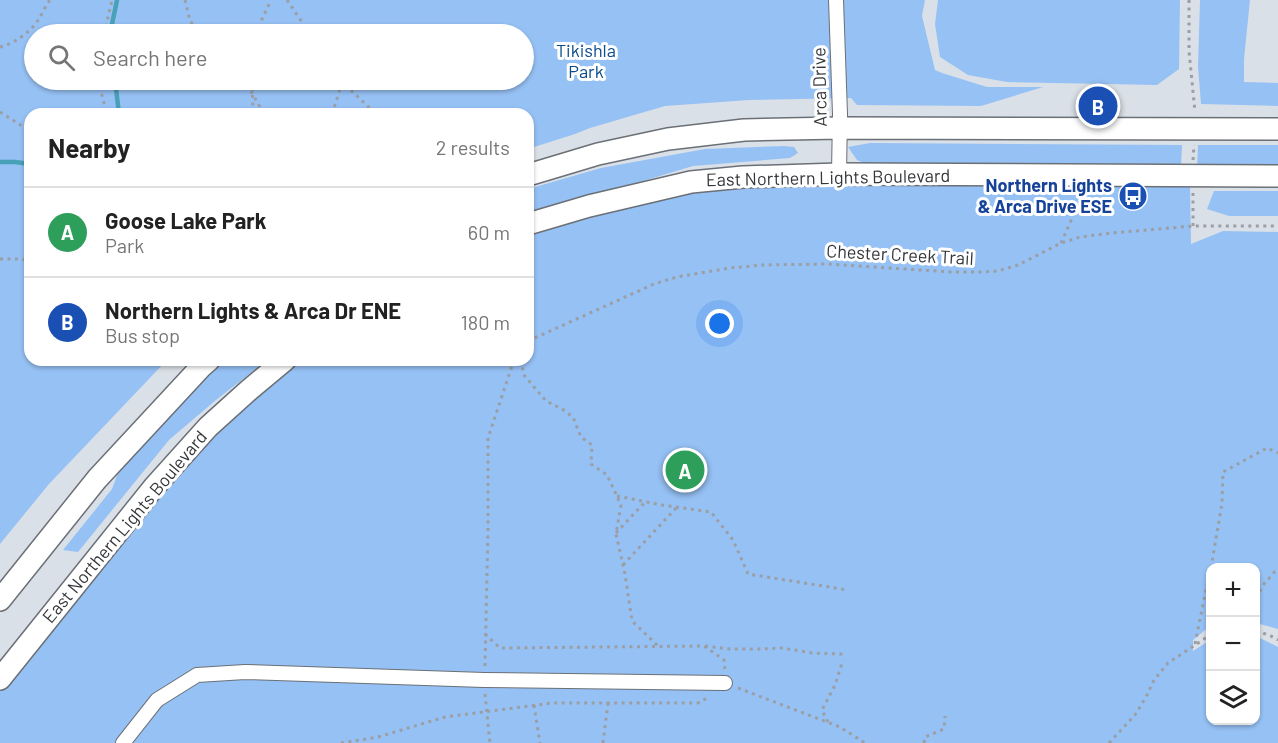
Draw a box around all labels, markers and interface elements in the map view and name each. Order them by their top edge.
search box [24,24,534,90]
park label: Tikishla Park [556,39,616,82]
icon: search [45,41,78,74]
text: Search here [93,44,207,70]
street label: Arca Drive [807,47,831,127]
pin: B [1078,84,1118,128]
text: Nearby [48,132,130,163]
text: 2 results [436,135,510,159]
street label: East Northern Lights Boulevard [706,164,950,190]
place label: Northern Lights & Arca Drive ESE [978,174,1112,217]
bus stop icon: Northern Lights & Arca Drive ESE [1117,180,1149,212]
text: Goose Lake Park [105,207,266,233]
text: A [61,220,74,244]
text: 60 m [468,220,510,244]
text: Park [105,233,144,257]
street label: Chester Creek Trail [826,239,974,269]
text: Northern Lights & Arca Dr ENE [105,297,401,323]
your location [705,309,734,338]
text: B [61,310,74,334]
text: 180 m [461,310,510,334]
text: Bus stop [105,323,180,347]
street label: East Northern Lights Boulevard [37,426,211,627]
pin: A [666,448,704,492]
map controls [1206,563,1260,725]
button: + [1206,563,1260,617]
button: − [1206,617,1260,671]
button: layers [1206,671,1260,725]

